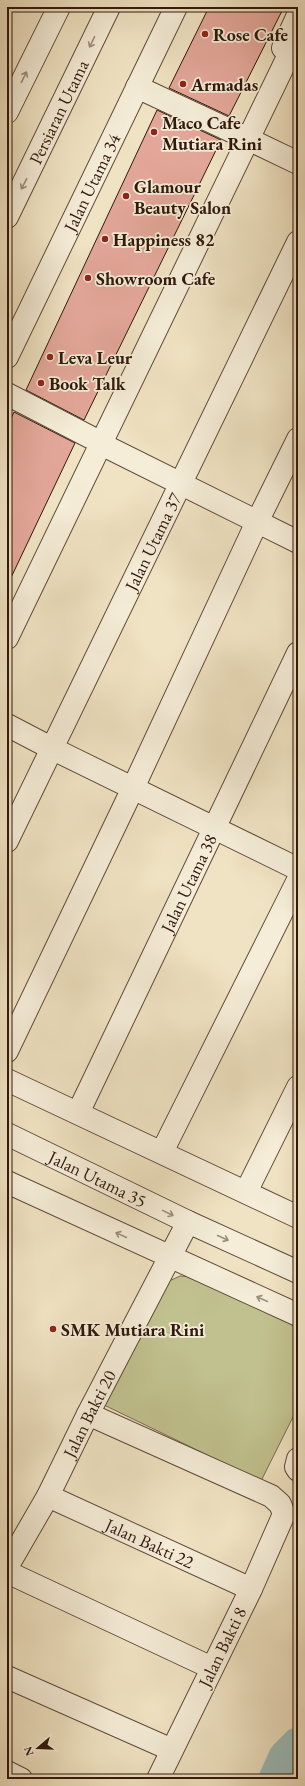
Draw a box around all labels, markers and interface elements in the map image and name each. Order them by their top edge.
place label: Rose Cafe [213,23,288,46]
marker: Rose Cafe [200,29,210,39]
one-way arrow [88,36,96,48]
street label: Persiaran Utama [23,55,94,168]
one-way arrow [21,71,28,83]
place label: Armadas [190,73,258,96]
marker: Armadas [178,79,188,89]
place label: Maco Cafe Mutiara Rini [162,111,263,155]
marker: Maco Cafe Mutiara Rini [149,127,159,137]
street label: Jalan Utama 34 [57,129,125,237]
place label: Glamour Beauty Salon [134,175,231,219]
one-way arrow [19,178,27,190]
marker: Glamour Beauty Salon [121,191,131,201]
place label: Happiness 82 [113,228,215,251]
marker: Happiness 82 [100,234,110,244]
place label: Showroom Cafe [96,267,216,290]
marker: Showroom Cafe [83,273,93,283]
place label: Leva Leur [58,346,133,369]
marker: Leva Leur [45,352,55,362]
place label: Book Talk [49,372,127,395]
marker: Book Talk [36,378,46,388]
street label: Jalan Utama 37 [118,488,186,596]
street label: Jalan Utama 38 [154,830,221,938]
street label: Jalan Utama 35 [43,1144,151,1212]
one-way arrow [162,1210,174,1217]
one-way arrow [115,1231,127,1238]
one-way arrow [217,1235,229,1243]
one-way arrow [257,1295,269,1303]
place label: SMK Mutiara Rini [61,1318,205,1341]
marker: SMK Mutiara Rini [48,1324,58,1334]
street label: Jalan Bakti 20 [56,1365,121,1463]
street label: Jalan Bakti 22 [100,1512,198,1573]
street label: Jalan Bakti 8 [192,1603,251,1693]
north arrow [18,1728,58,1768]
text: N [20,1745,37,1758]

